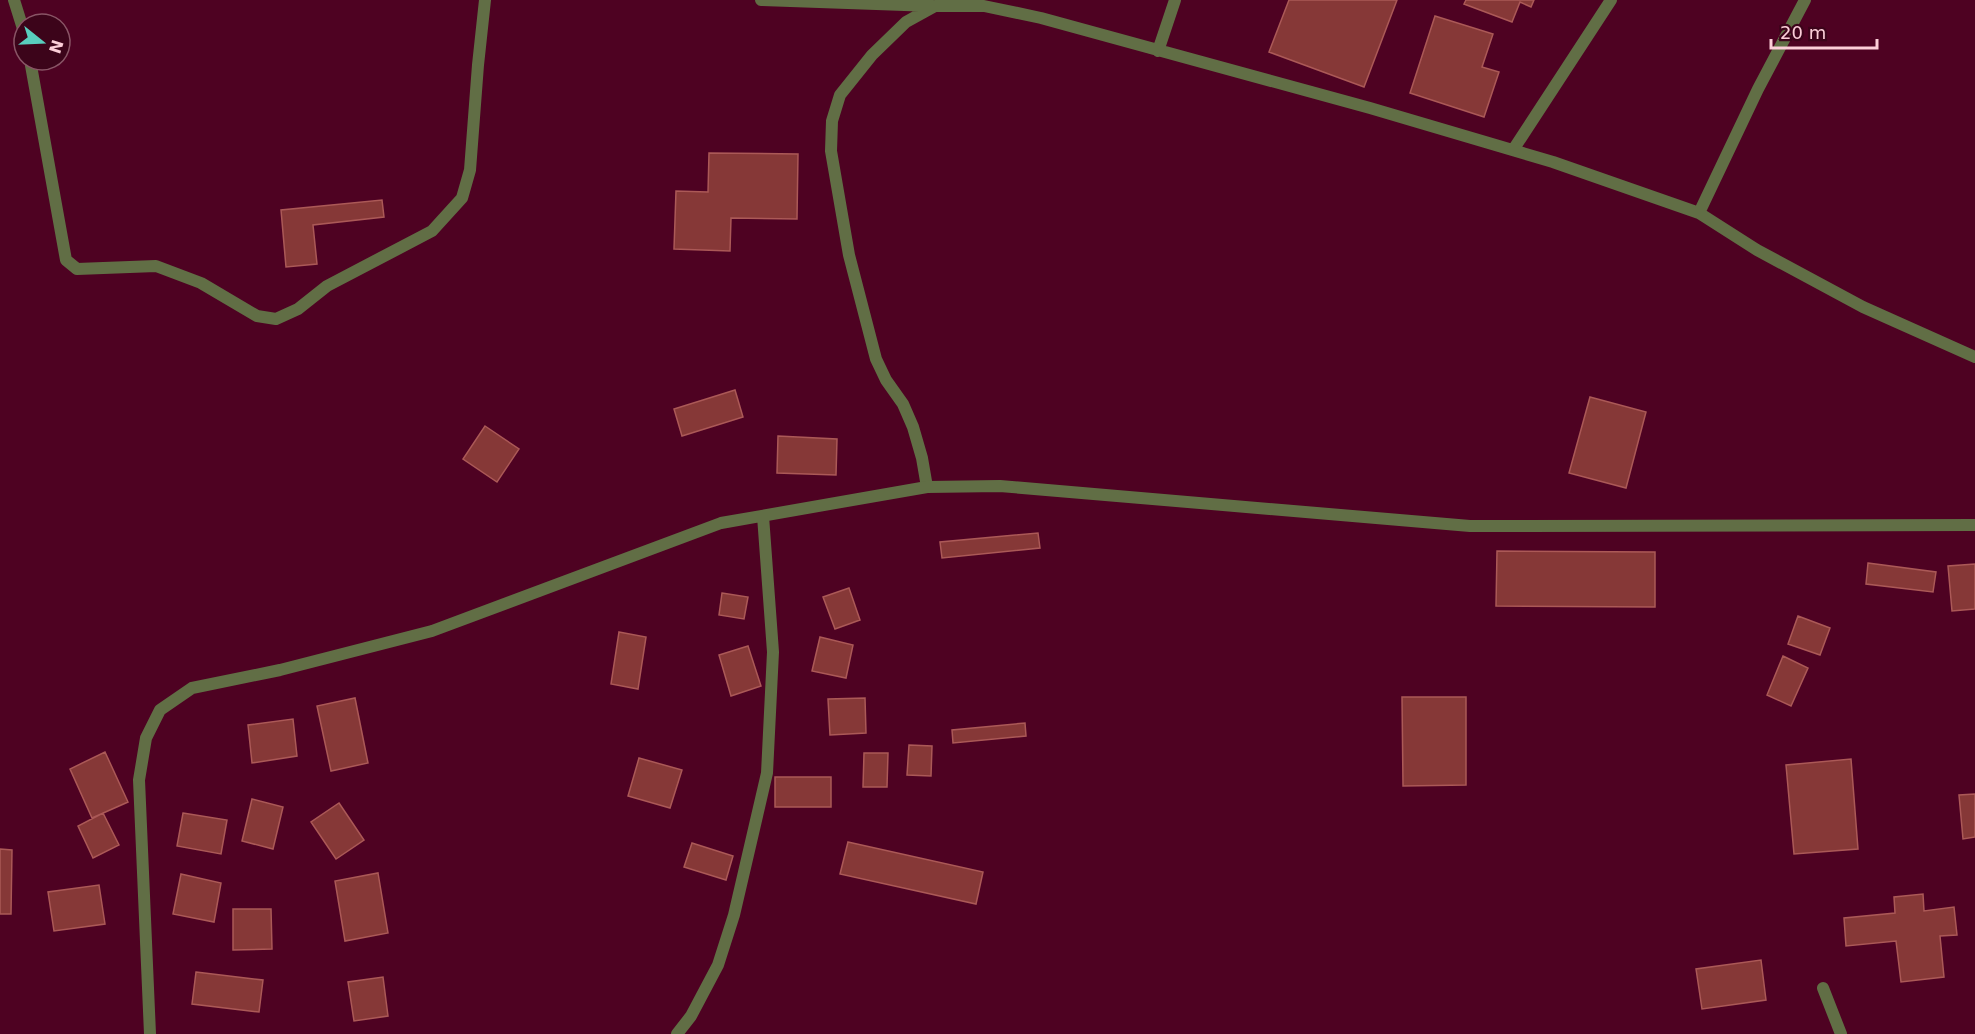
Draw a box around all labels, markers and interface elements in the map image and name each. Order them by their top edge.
north arrow [12,12,72,72]
scale bar [1771,12,1878,50]
text: 20 m [1780,22,1826,43]
text: N [45,37,67,56]

